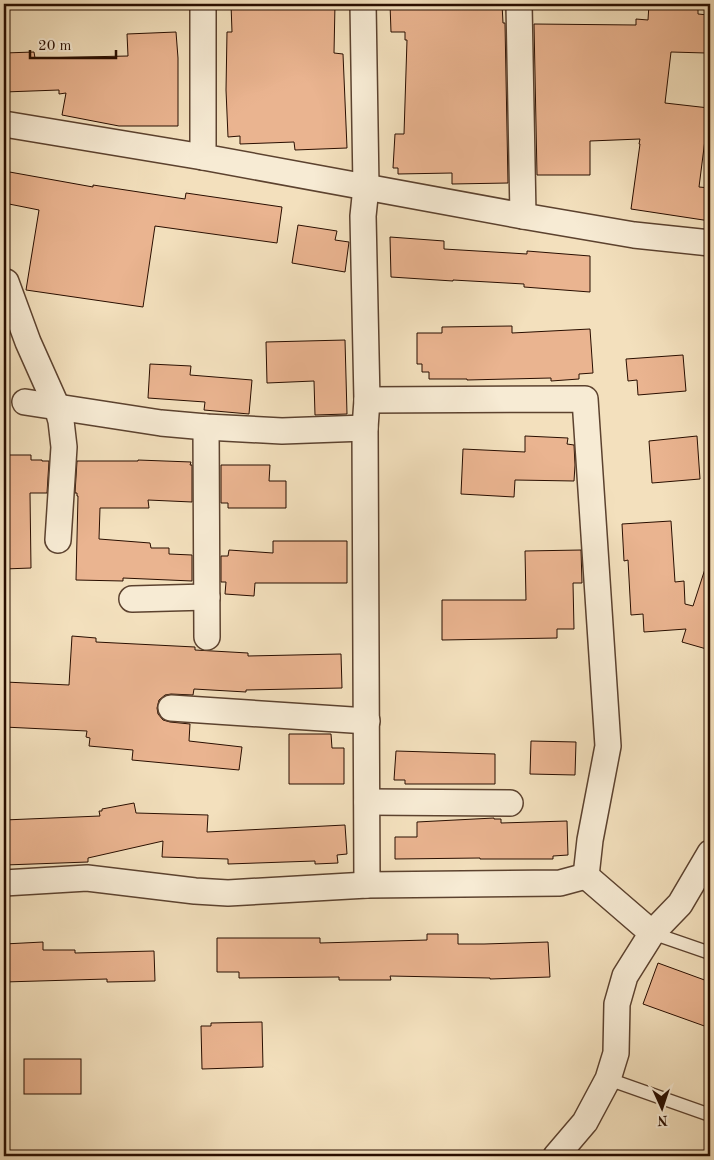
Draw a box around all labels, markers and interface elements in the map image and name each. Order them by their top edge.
scale bar [30,28,116,60]
text: 20 m [38,39,72,54]
north arrow [636,1082,686,1132]
text: N [657,1113,668,1127]

